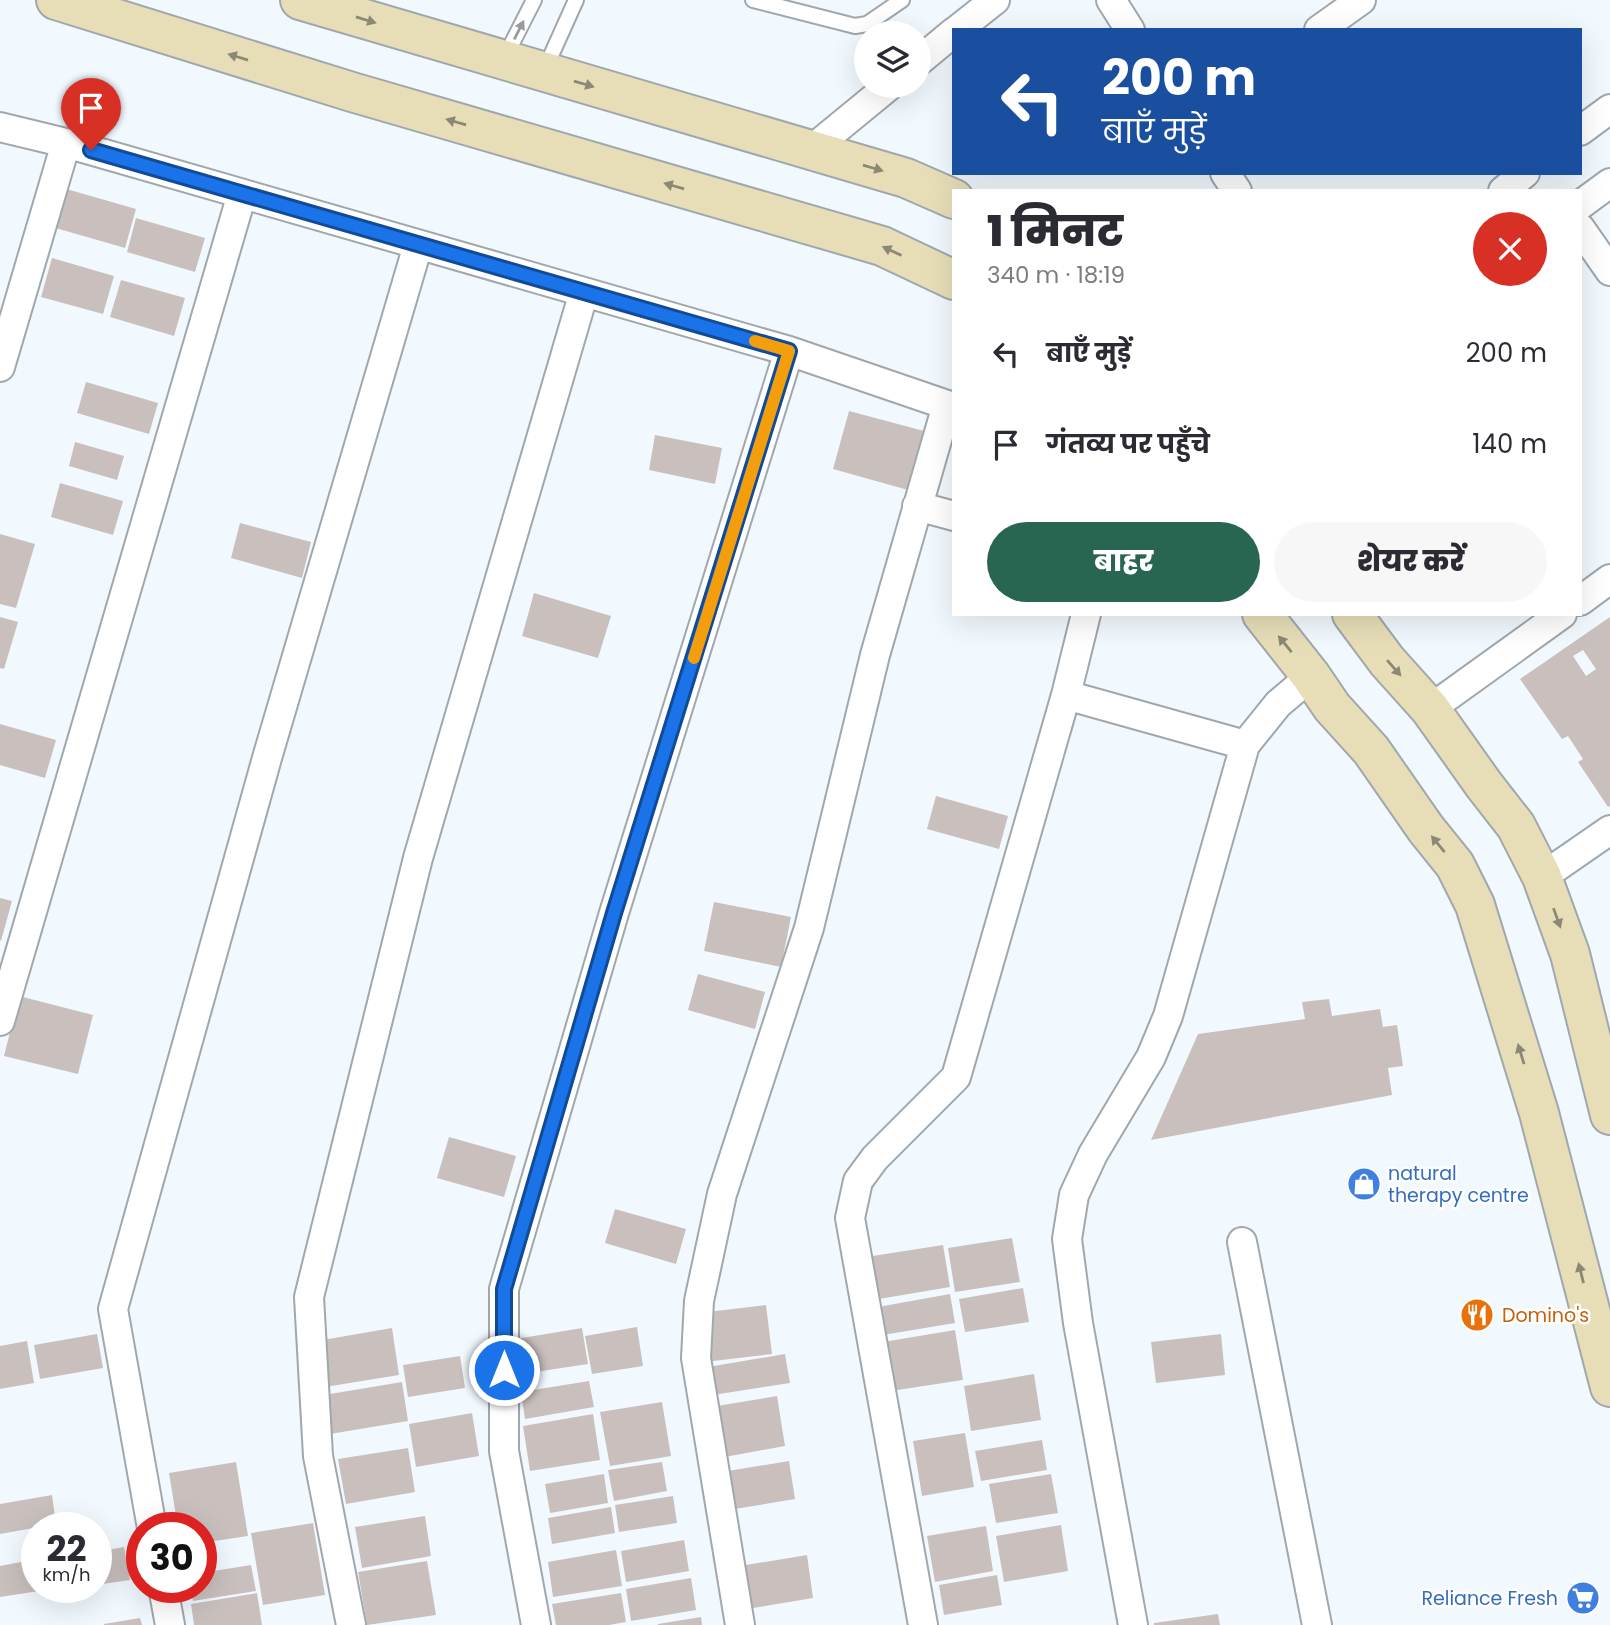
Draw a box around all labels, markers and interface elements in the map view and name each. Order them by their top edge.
one-way arrow [355,16,376,26]
one-way arrow [513,20,524,40]
map controls [854,21,931,98]
button: layers [854,21,931,98]
text: 200 m [1102,44,1256,112]
one-way arrow [227,51,248,61]
icon: left [987,56,1078,147]
pin [61,78,121,150]
one-way arrow [574,80,595,90]
icon: arrive [72,89,110,127]
text: बाएँ मुड़ें [1102,109,1206,154]
one-way arrow [445,117,466,127]
one-way arrow [863,164,884,174]
one-way arrow [663,180,684,190]
text: 1 मिनट [987,202,1123,261]
button: close [1473,212,1547,286]
one-way arrow [882,245,902,257]
text: 340 m · 18:19 [987,259,1125,291]
icon: left [987,335,1025,373]
text: बाएँ मुड़ें [1046,335,1131,371]
text: 200 m [1466,335,1547,371]
icon: arrive [987,426,1025,464]
text: गंतव्य पर पहुँचे [1046,426,1210,462]
text: 140 m [1472,426,1547,462]
button: बाहर [987,522,1260,602]
button: शेयर करें [1274,522,1547,602]
one-way arrow [1279,635,1293,653]
one-way arrow [1386,660,1401,677]
one-way arrow [1430,836,1445,854]
one-way arrow [1552,908,1563,929]
one-way arrow [1515,1043,1525,1064]
place label: natural therapy centre [1388,1160,1529,1209]
shop icon: natural therapy centre [1345,1165,1383,1203]
one-way arrow [1575,1262,1586,1284]
restaurant icon: Domino's [1458,1296,1496,1334]
place label: Domino's [1502,1302,1589,1329]
position arrow [467,1333,541,1407]
speed limit sign: 30 [126,1512,217,1603]
text: 22 [47,1524,86,1573]
text: km/h [43,1562,90,1587]
supermarket icon: Reliance Fresh [1564,1579,1602,1617]
place label: Reliance Fresh [1421,1585,1558,1612]

